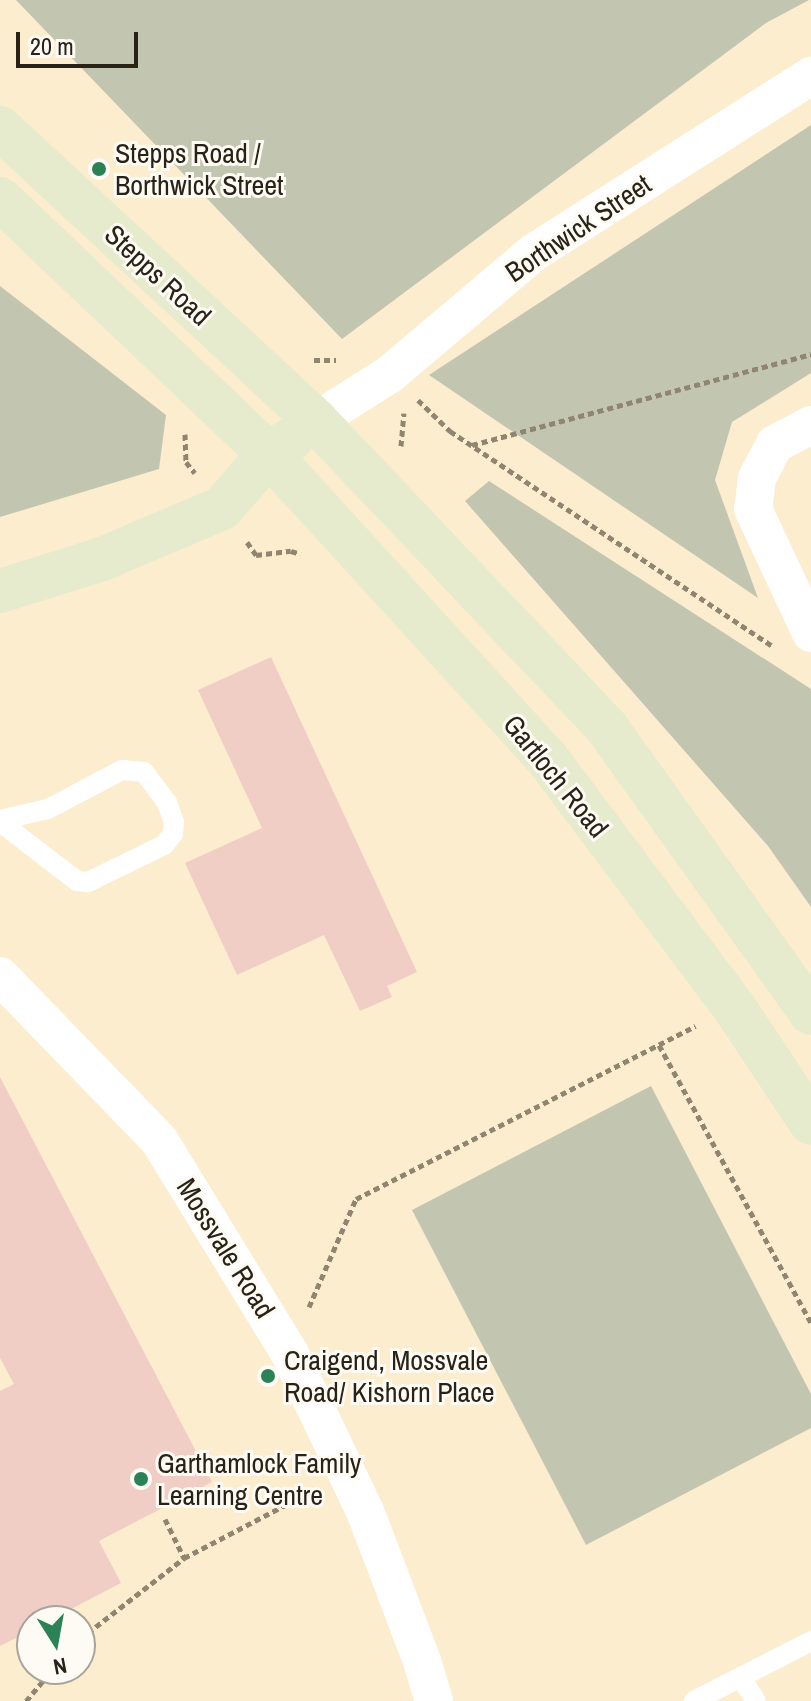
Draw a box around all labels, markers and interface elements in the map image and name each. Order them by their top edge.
scale bar [20,16,142,66]
text: 20 m [30,30,74,62]
place label: Stepps Road / Borthwick Street [115,136,283,202]
marker: Stepps Road / Borthwick Street [90,160,108,178]
street label: Borthwick Street [499,167,657,289]
street label: Stepps Road [98,217,218,333]
street label: Gartloch Road [496,708,616,844]
street label: Mossvale Road [170,1172,282,1324]
place label: Craigend, Mossvale Road/ Kishorn Place [284,1343,495,1409]
marker: Craigend, Mossvale Road/ Kishorn Place [259,1367,277,1385]
place label: Garthamlock Family Learning Centre [157,1446,361,1512]
marker: Garthamlock Family Learning Centre [132,1470,150,1488]
north arrow [16,1605,96,1685]
text: N [51,1651,69,1683]

